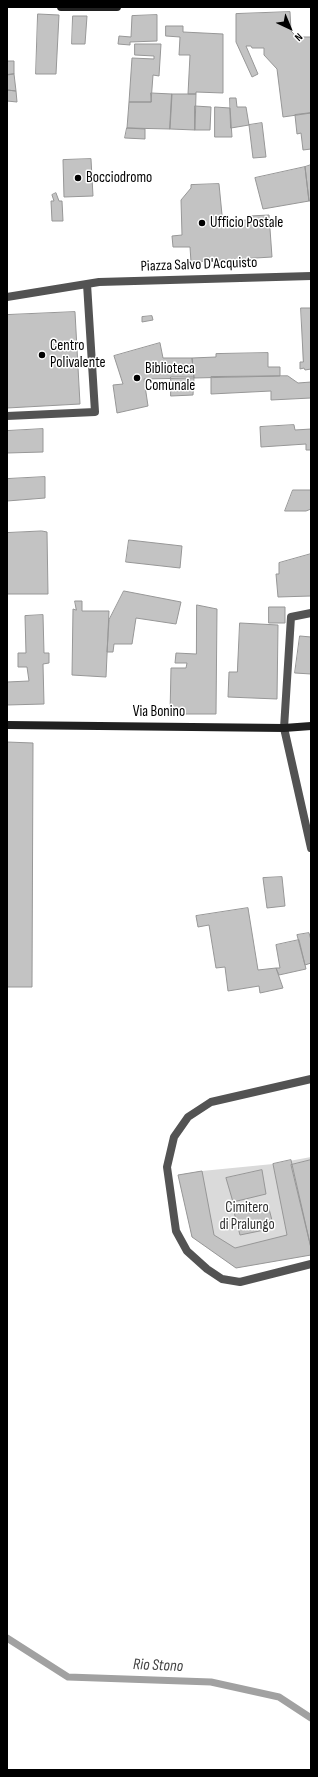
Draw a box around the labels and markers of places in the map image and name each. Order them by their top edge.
place label: Bocciodromo [86,169,152,187]
marker: Bocciodromo [73,173,83,183]
place label: Ufficio Postale [210,214,283,232]
marker: Ufficio Postale [197,218,207,228]
place label: Centro Polivalente [50,337,106,372]
marker: Centro Polivalente [37,350,47,360]
place label: Biblioteca Comunale [145,360,195,395]
marker: Biblioteca Comunale [132,373,142,383]

